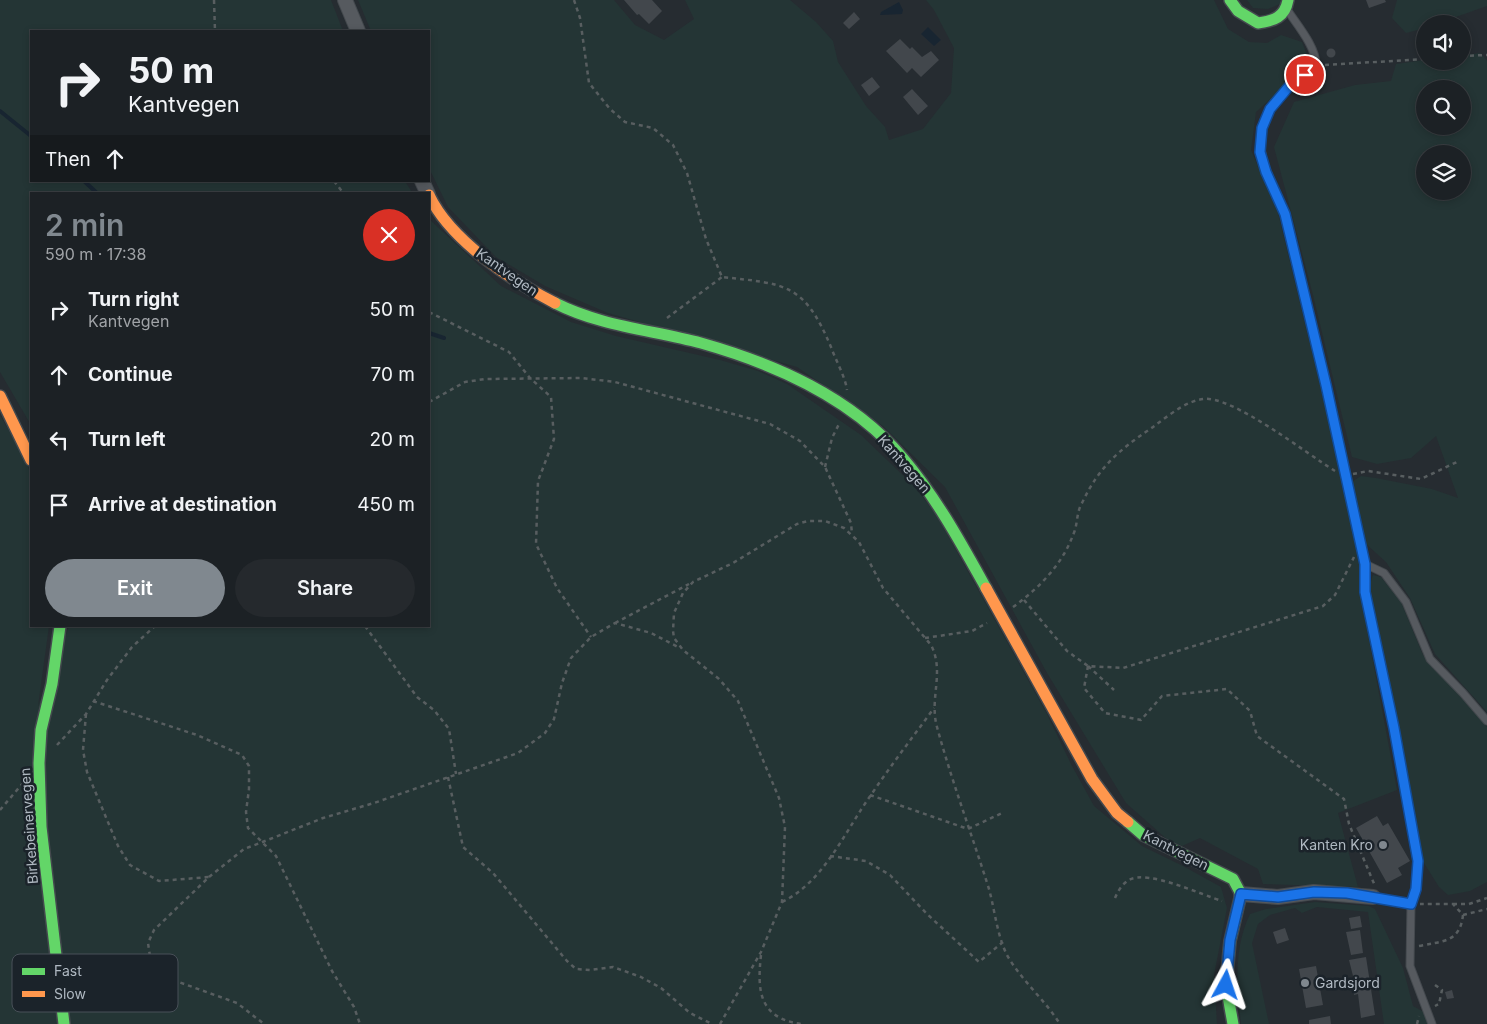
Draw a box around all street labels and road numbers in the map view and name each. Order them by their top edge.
street label: Kantvegen [473,244,541,299]
street label: Kantvegen [875,431,934,496]
street label: Birkebeinervegen [16,767,41,885]
street label: Kantvegen [1141,826,1212,873]

